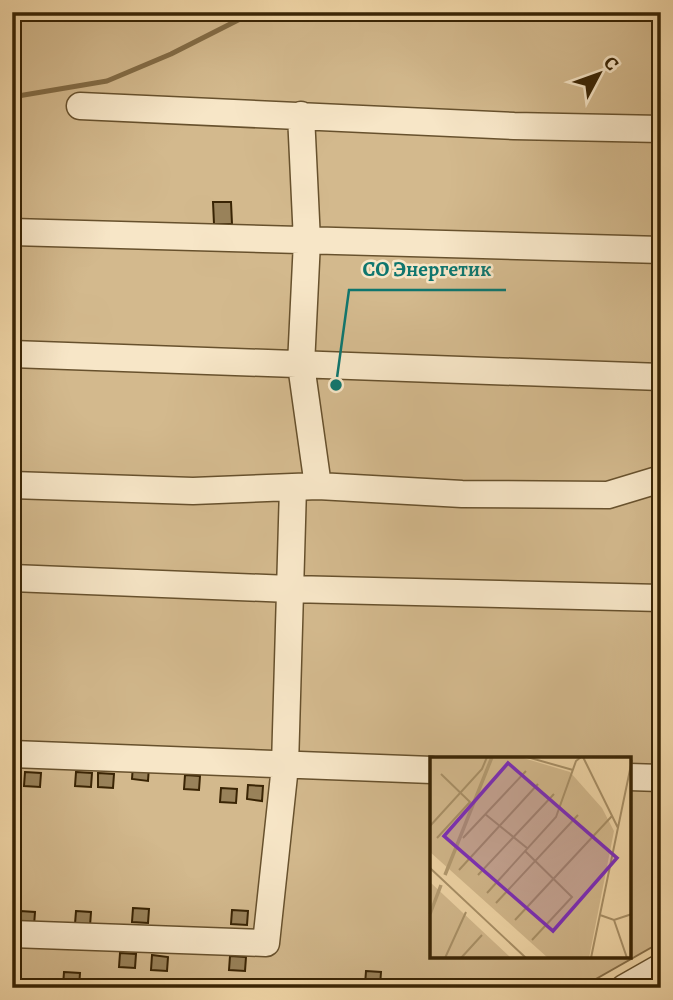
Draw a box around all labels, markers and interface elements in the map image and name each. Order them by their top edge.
north arrow [564,38,634,108]
text: С [597,51,625,76]
callout: СО Энергетик [349,248,506,290]
text: СО Энергетик [362,255,492,283]
inset map [430,757,631,958]

